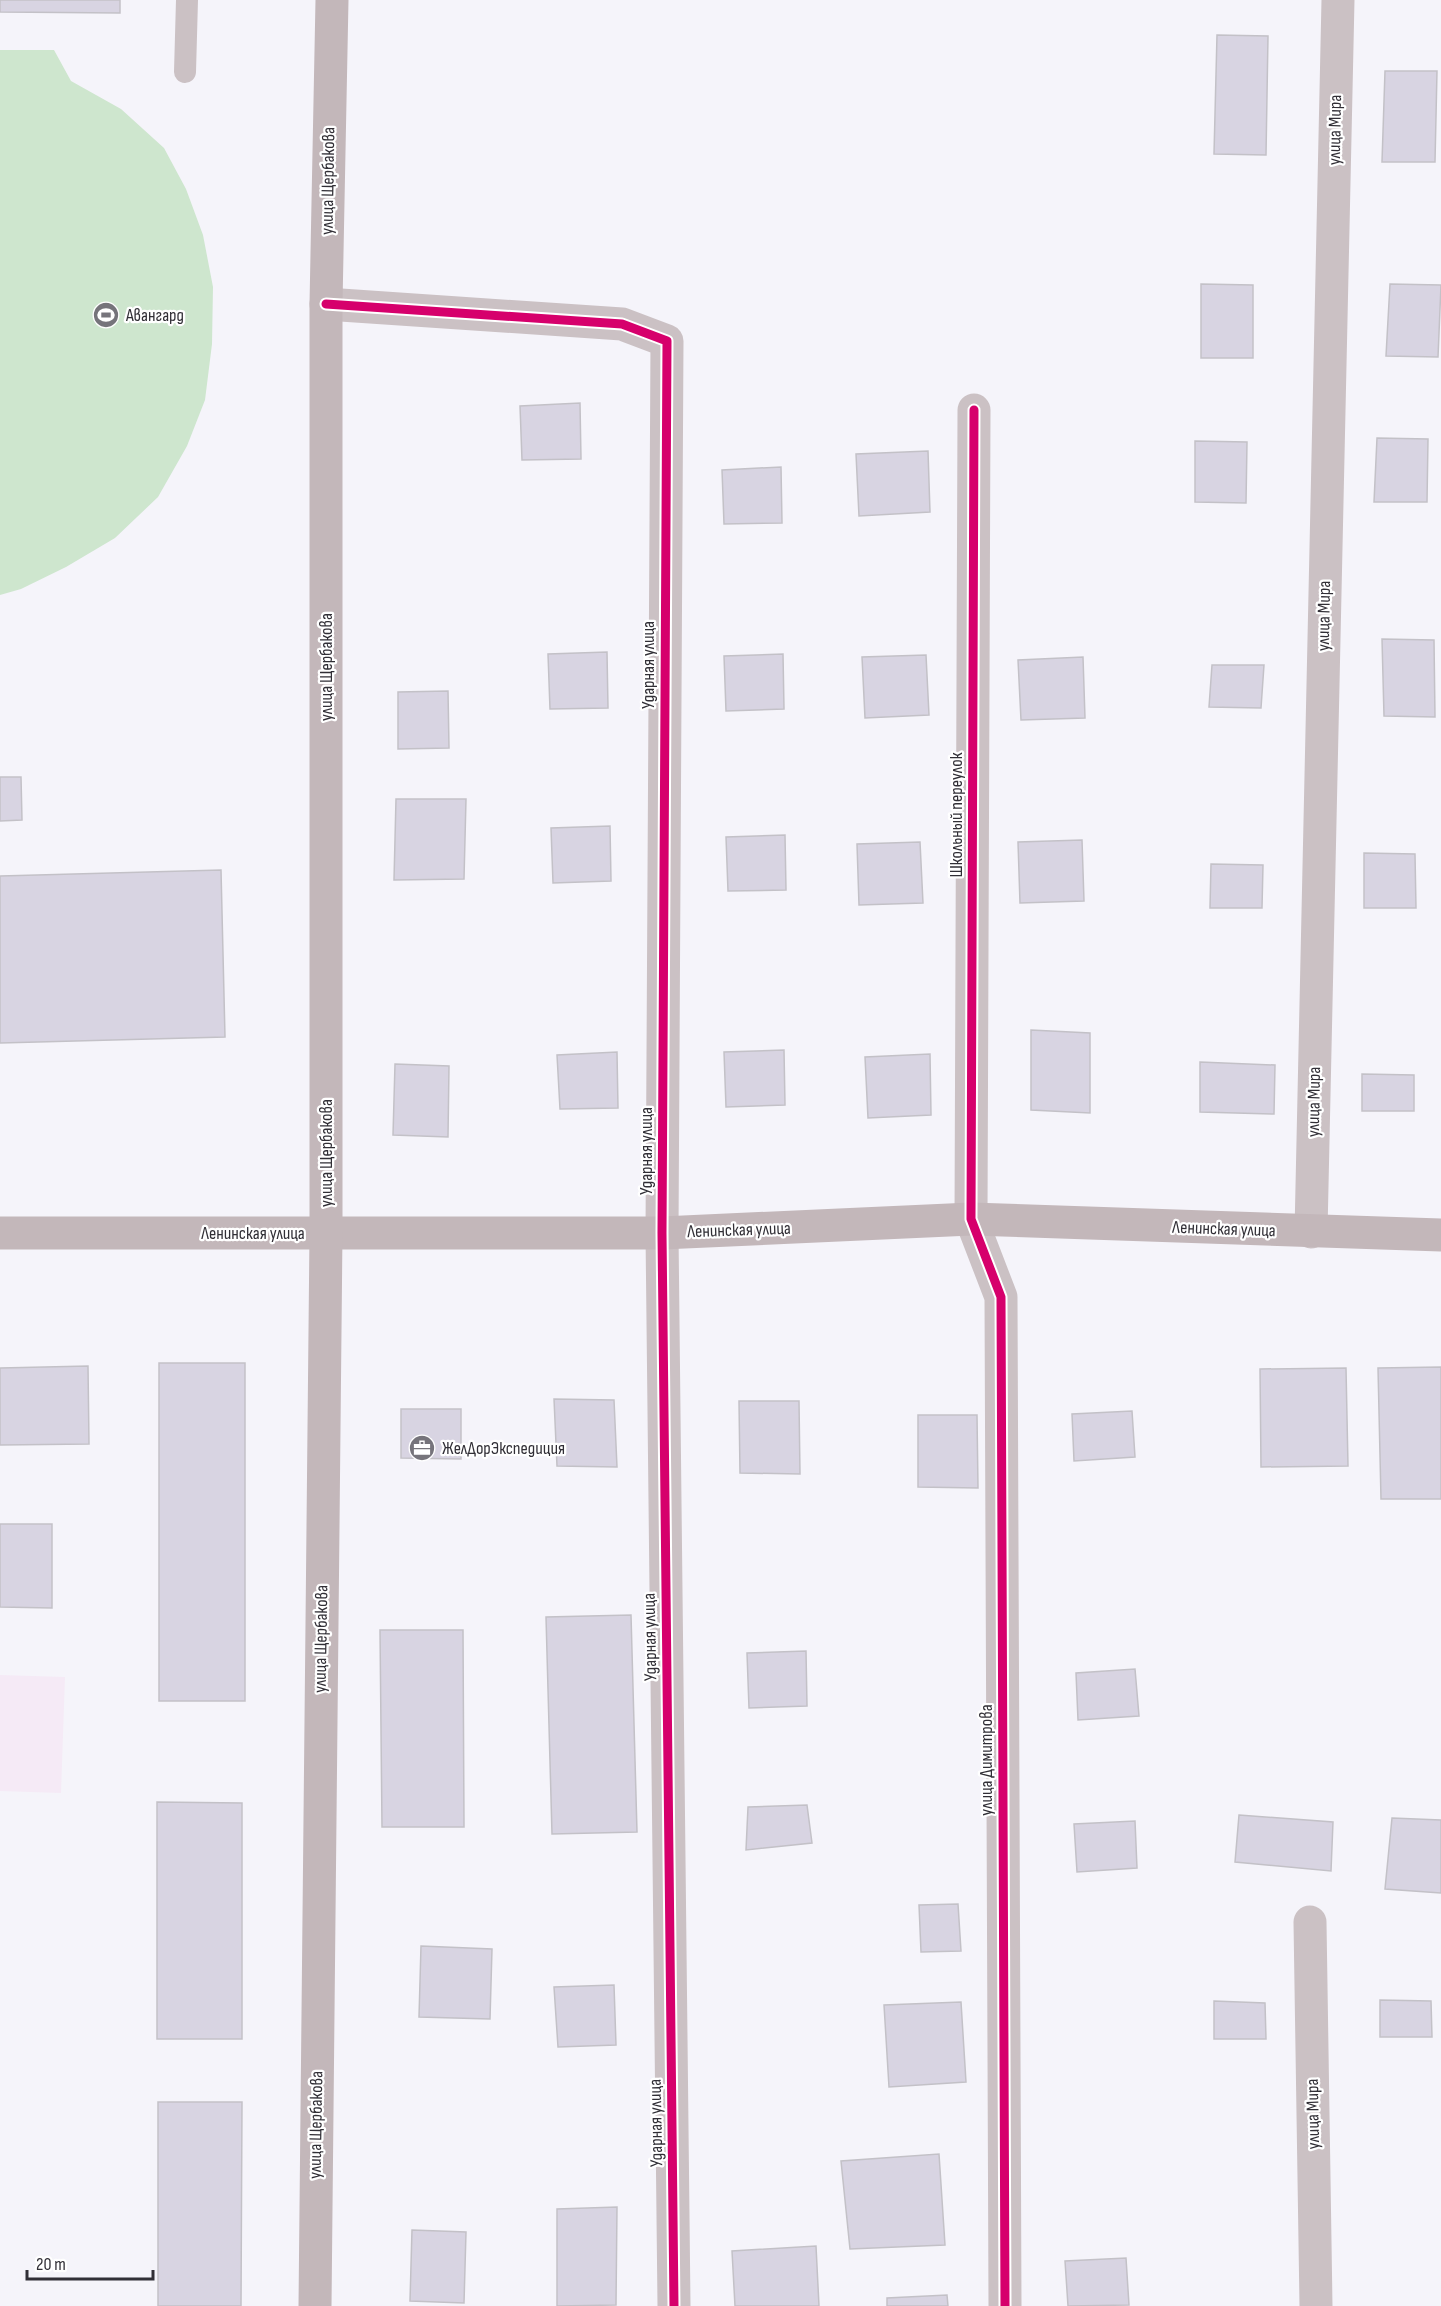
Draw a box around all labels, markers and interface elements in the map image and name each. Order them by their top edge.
street label: улица Мира [1324,94,1346,165]
street label: улица Щербакова [317,127,339,235]
sports icon: Авангард [91,300,121,330]
place label: Авангард [125,305,184,326]
street label: улица Мира [1313,580,1335,651]
street label: улица Щербакова [316,613,337,721]
street label: Ударная улица [638,621,659,709]
street label: Школьный переулок [946,752,967,877]
street label: улица Мира [1303,1066,1325,1137]
street label: улица Щербакова [316,1099,337,1207]
street label: Ударная улица [636,1107,657,1195]
street label: Ленинская улица [1171,1217,1276,1241]
street label: Ленинская улица [686,1218,791,1242]
street label: Ленинская улица [200,1223,305,1244]
office icon: ЖелДорЭкспедиция [407,1433,437,1463]
place label: ЖелДорЭкспедиция [442,1438,565,1459]
street label: улица Щербакова [310,1585,332,1693]
street label: Ударная улица [639,1593,661,1681]
street label: улица Димитрова [976,1704,997,1816]
street label: улица Щербакова [305,2071,327,2179]
street label: улица Мира [1302,2078,1324,2149]
street label: Ударная улица [645,2079,667,2167]
scale bar [27,2243,153,2281]
text: 20 m [36,2254,66,2275]

